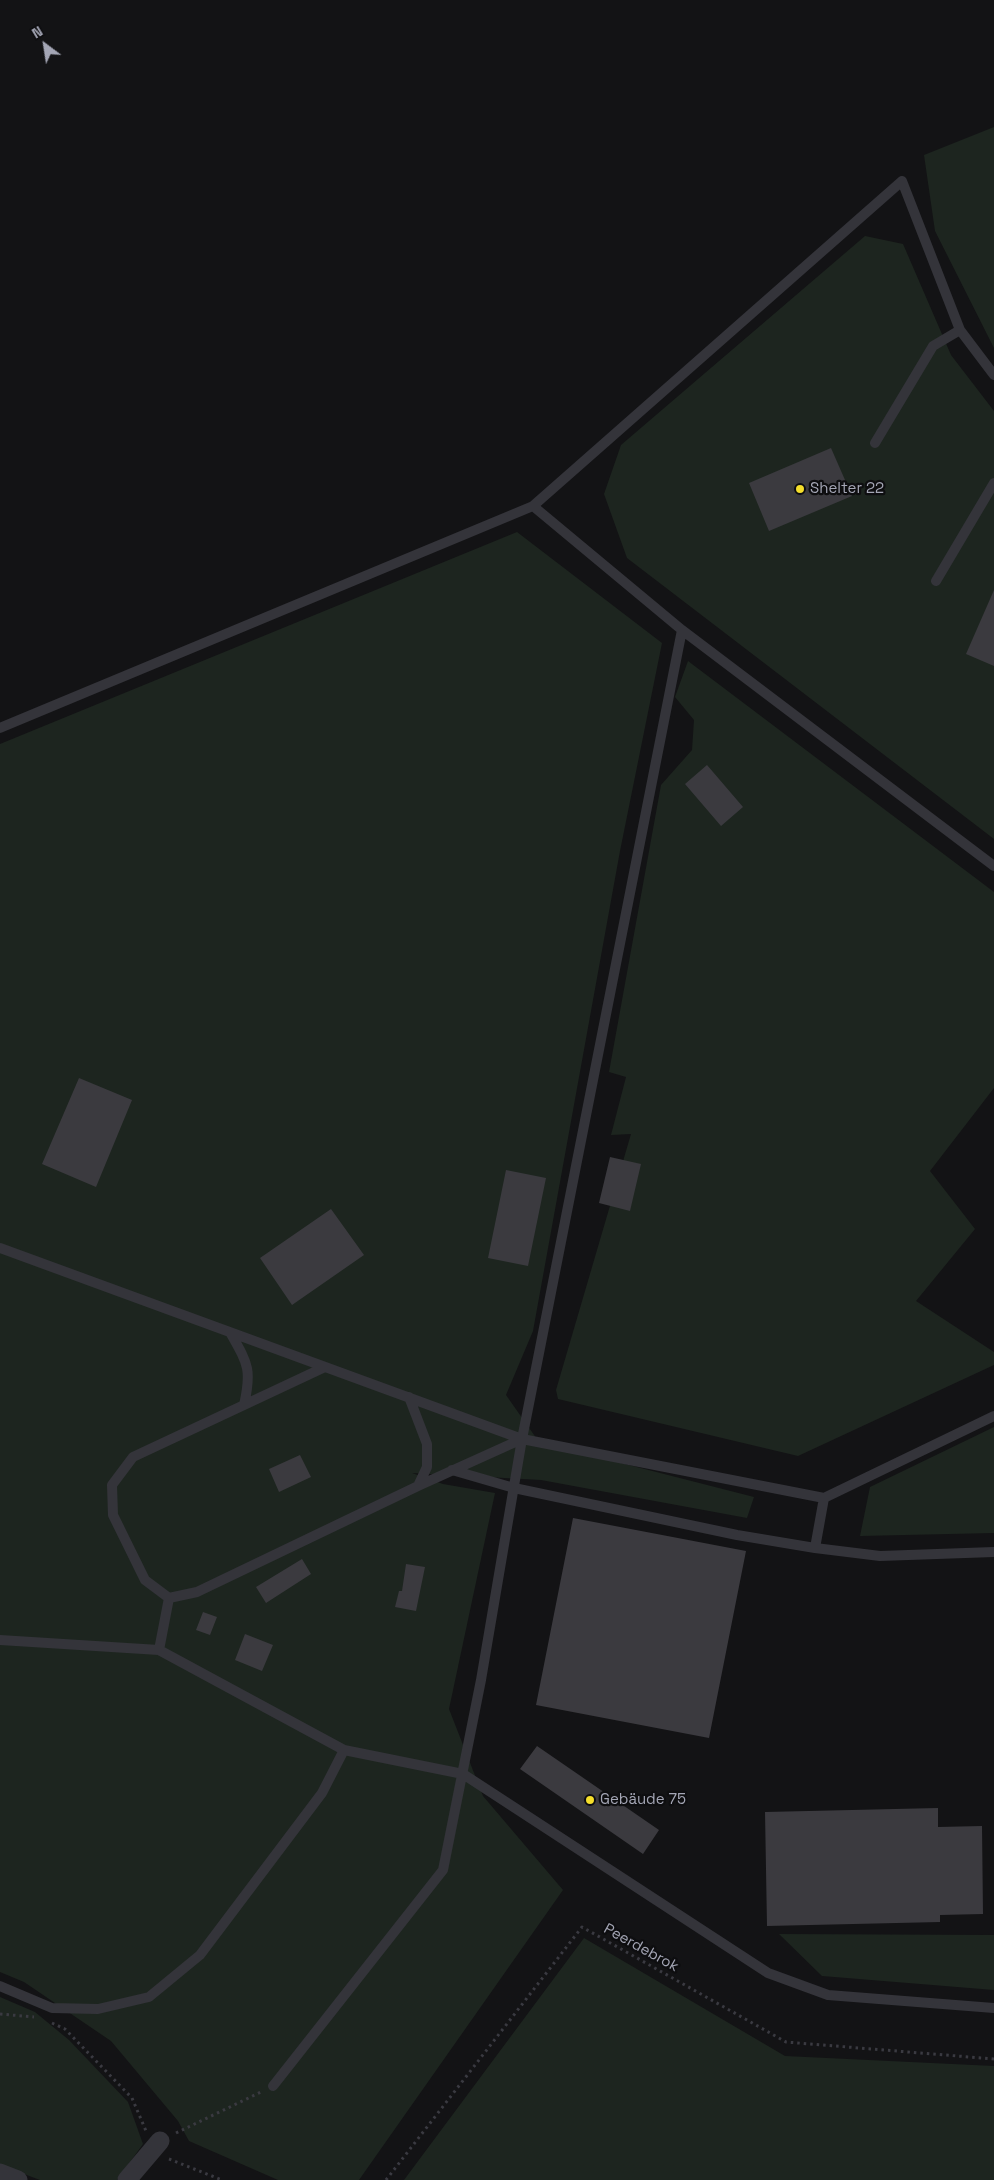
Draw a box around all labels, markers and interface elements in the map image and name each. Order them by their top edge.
north arrow [20,20,70,70]
text: N [29,22,46,42]
place label: Shelter 22 [810,480,884,498]
marker: Shelter 22 [794,483,806,495]
place label: Gebäude 75 [600,1791,686,1809]
marker: Gebäude 75 [584,1794,596,1806]
street label: Peerdebrok [600,1920,682,1976]

